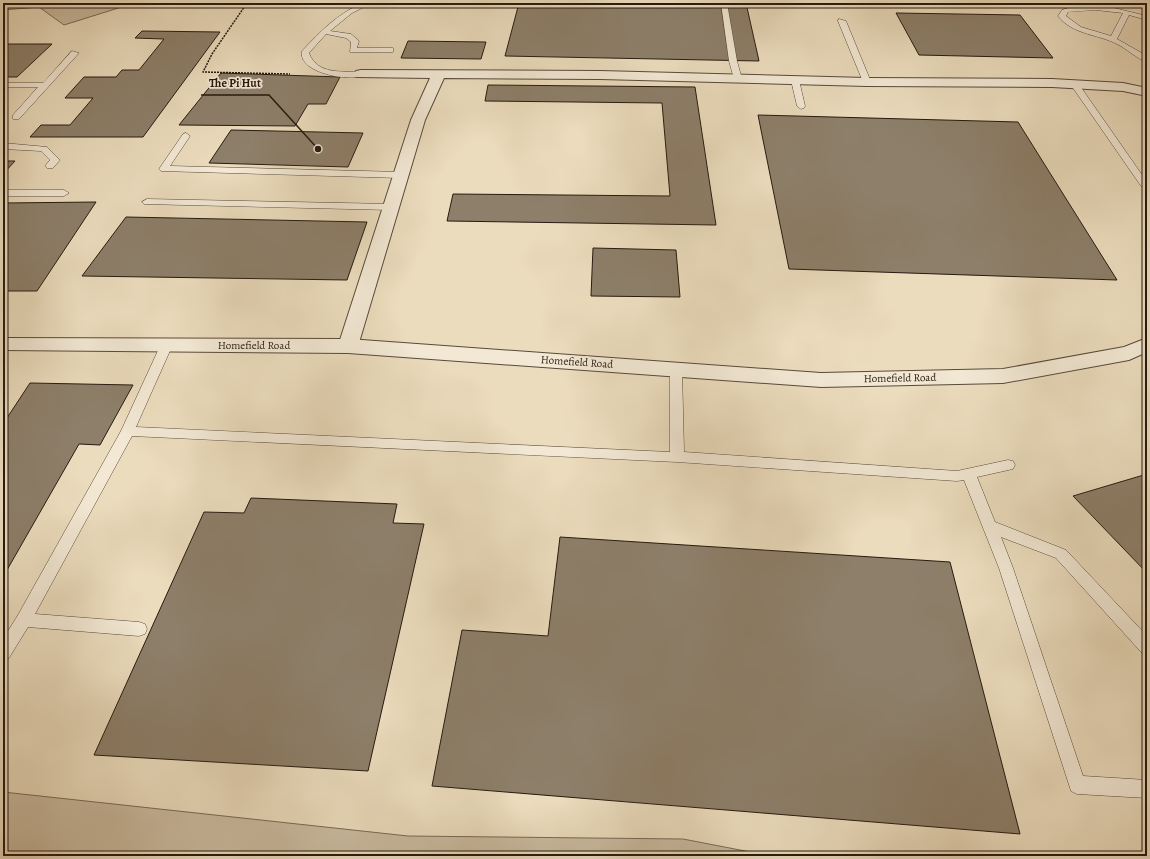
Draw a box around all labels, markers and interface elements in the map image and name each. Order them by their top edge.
callout: The Pi Hut [201,71,269,95]
text: The Pi Hut [209,75,261,91]
street label: Homefield Road [218,338,290,353]
street label: Homefield Road [540,352,614,372]
street label: Homefield Road [864,370,937,386]

